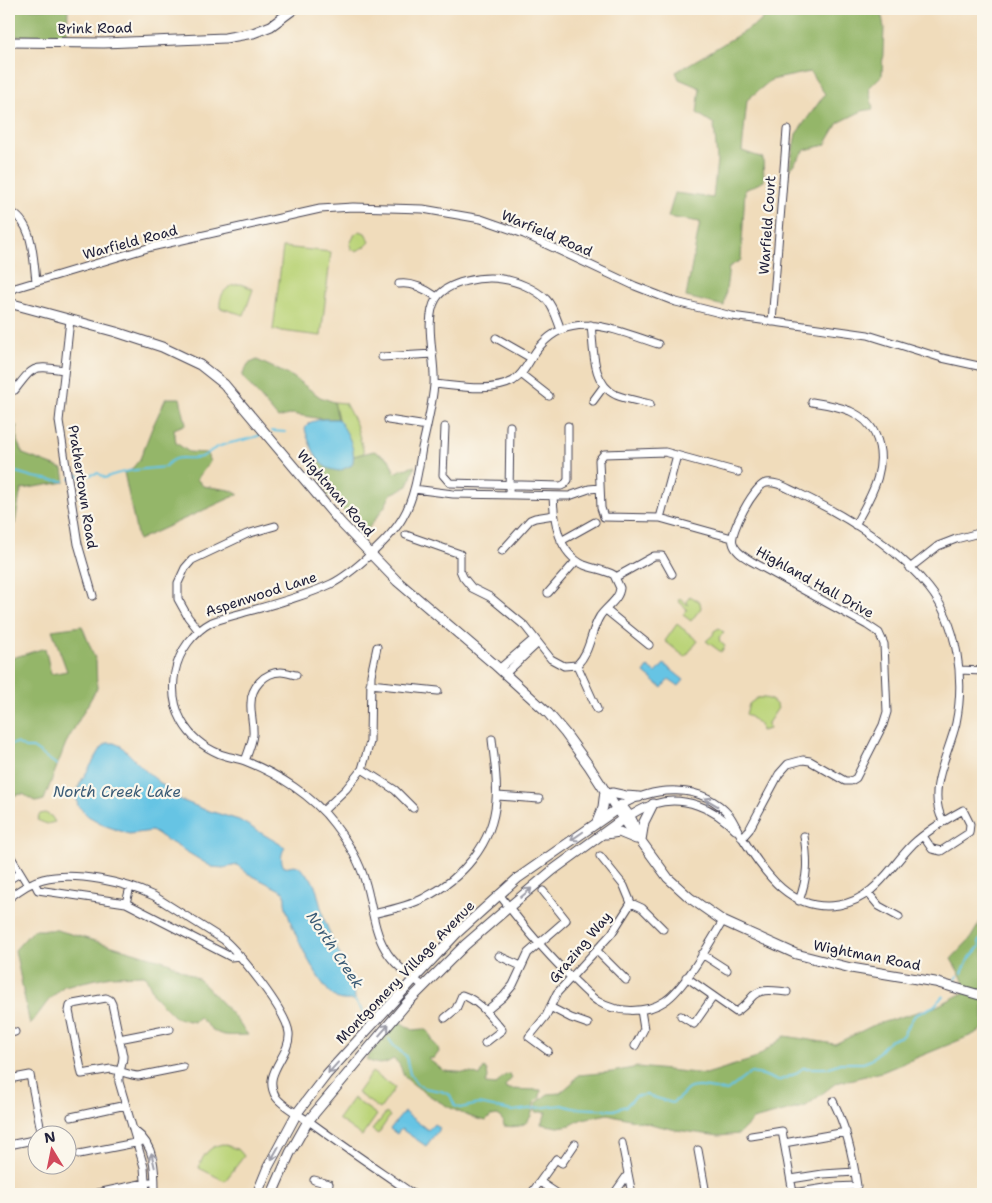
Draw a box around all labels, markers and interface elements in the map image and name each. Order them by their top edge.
street label: Brink Road [58,18,133,38]
street label: Warfield Court [755,175,779,275]
street label: Warfield Road [499,206,595,260]
street label: Warfield Road [81,221,179,263]
street label: Prathertown Road [64,424,102,550]
street label: Wightman Road [293,446,379,540]
street label: Highland Hall Drive [753,542,877,622]
street label: Aspenwood Lane [203,567,319,621]
water label: North Creek Lake [53,782,181,802]
one-way arrow [704,796,718,806]
one-way arrow [570,831,584,841]
one-way arrow [519,887,532,898]
street label: Montgomery Village Avenue [332,897,478,1047]
water label: North Creek [302,908,368,993]
street label: Grazing Way [545,908,615,986]
street label: Wightman Road [812,936,923,974]
one-way arrow [378,1024,389,1037]
one-way arrow [327,1061,339,1074]
north arrow [28,1126,78,1176]
text: N [43,1127,57,1147]
one-way arrow [270,1145,280,1160]
one-way arrow [148,1152,157,1168]

